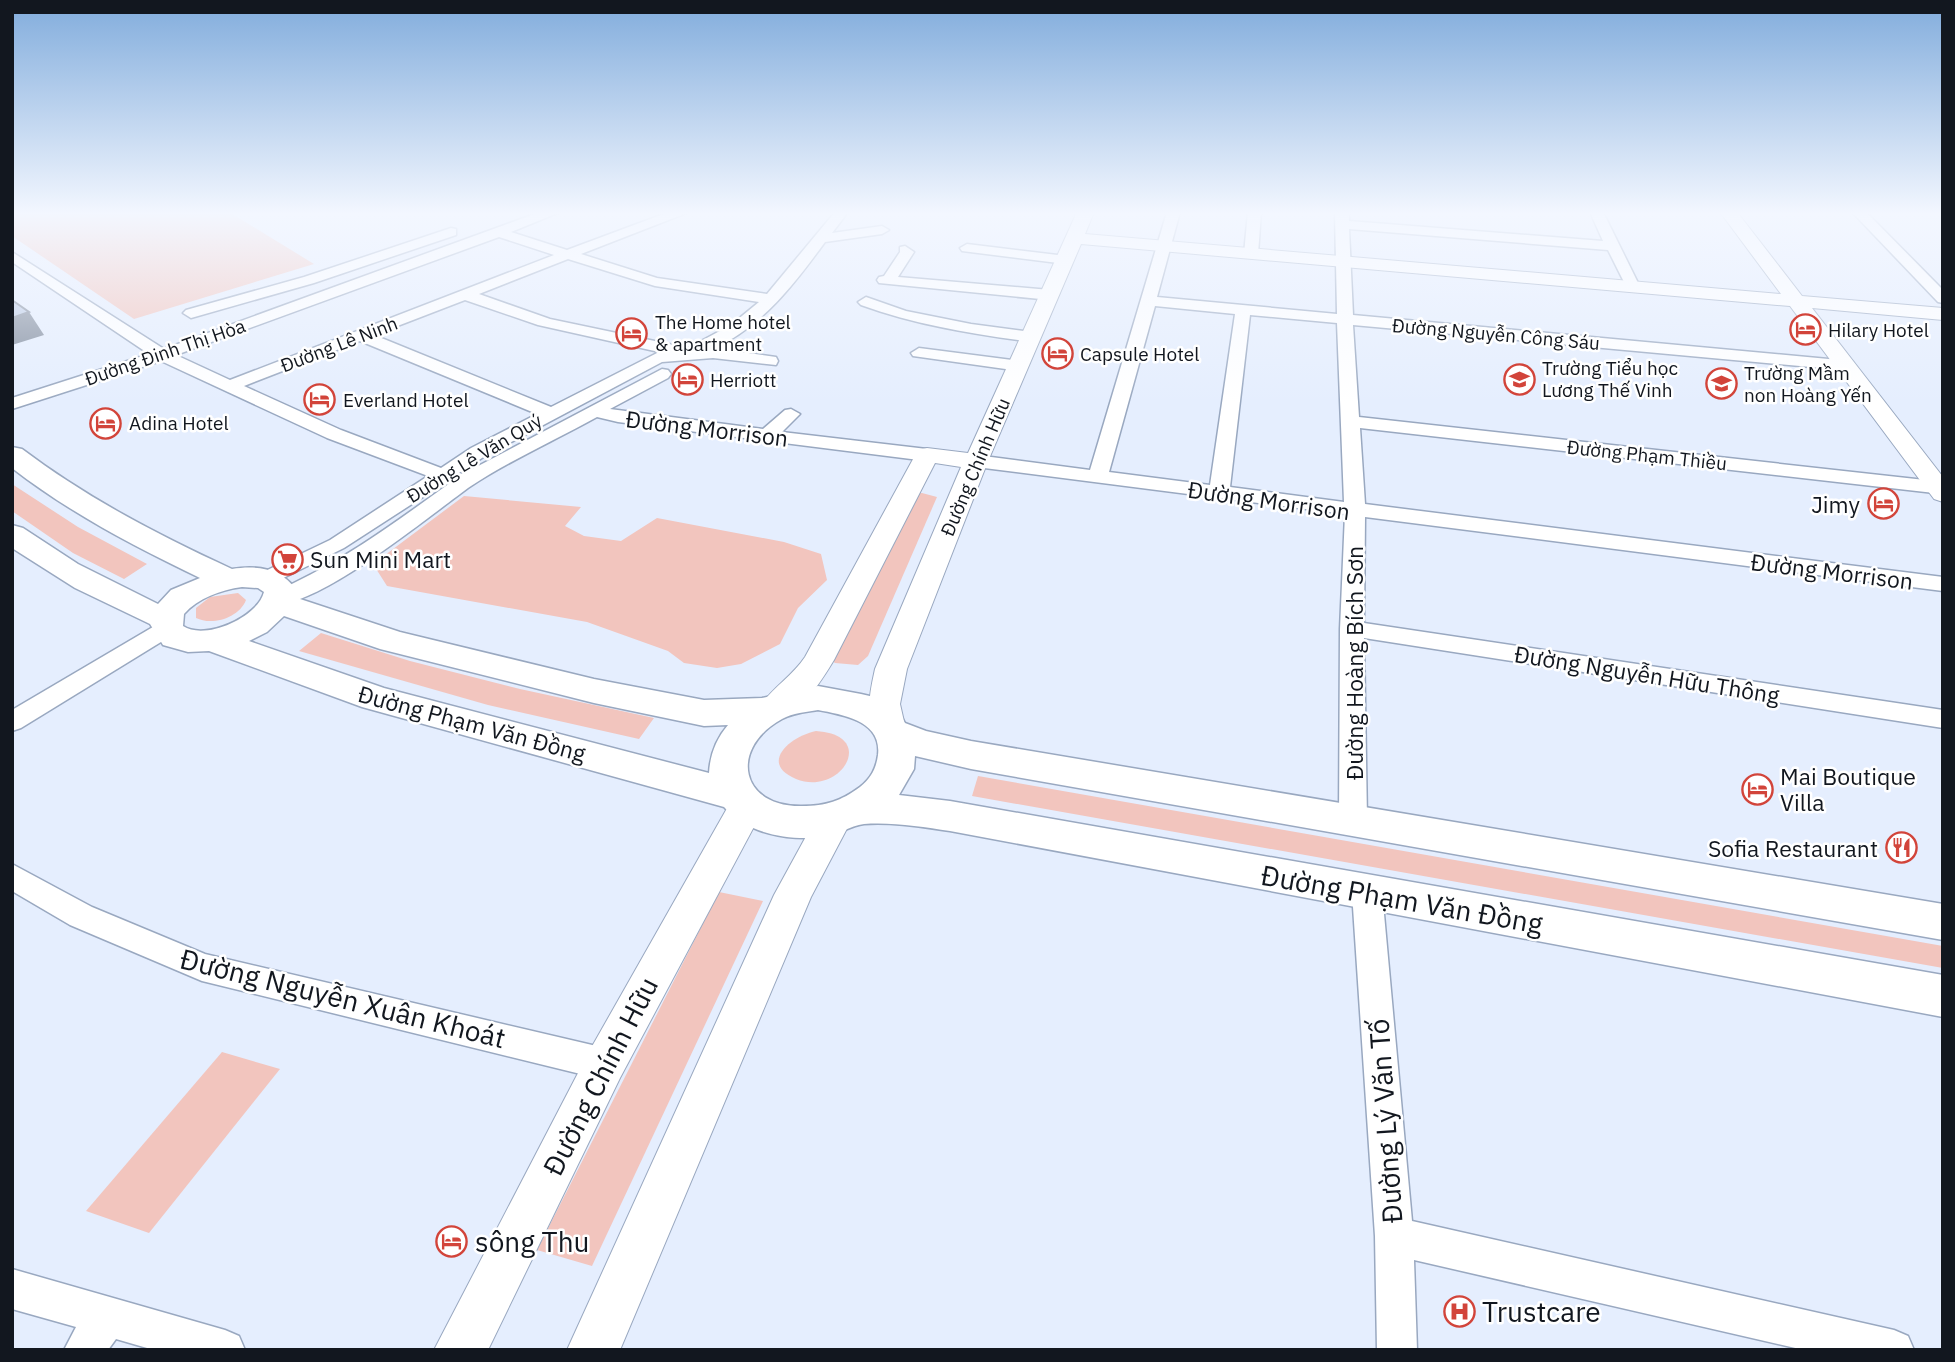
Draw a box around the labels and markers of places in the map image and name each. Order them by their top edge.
place label: The Home hotel & apartment [655,310,791,356]
hotel icon: Hilary Hotel [1788,313,1822,347]
hotel icon: The Home hotel & apartment [615,316,649,350]
place label: Hilary Hotel [1828,318,1929,342]
hotel icon: Capsule Hotel [1040,337,1074,371]
place label: Capsule Hotel [1080,342,1199,366]
place label: Trường Tiểu học Lương Thế Vinh [1542,356,1678,402]
place label: Trường Mầm non Hoàng Yến [1744,361,1872,407]
school or university icon: Trường Tiểu học Lương Thế Vinh [1502,362,1536,396]
hotel icon: Herriott [670,363,704,397]
school or university icon: Trường Mầm non Hoàng Yến [1704,367,1738,401]
place label: Herriott [710,368,776,392]
hotel icon: Everland Hotel [303,383,337,417]
place label: Everland Hotel [343,388,469,412]
hotel icon: Adina Hotel [89,406,123,440]
place label: Adina Hotel [129,411,229,435]
hotel icon: Jimy [1866,487,1900,521]
place label: Jimy [1811,489,1861,519]
supermarket icon: Sun Mini Mart [270,542,304,576]
place label: Sun Mini Mart [310,544,451,574]
place label: Mai Boutique Villa [1780,761,1916,817]
hotel icon: Mai Boutique Villa [1740,772,1774,806]
restaurant icon: Sofia Restaurant [1884,831,1918,865]
place label: Sofia Restaurant [1708,833,1878,863]
place label: sông Thu [475,1223,589,1260]
hotel icon: sông Thu [435,1224,469,1258]
place label: Trustcare [1482,1293,1601,1330]
hospital icon: Trustcare [1442,1294,1476,1328]

